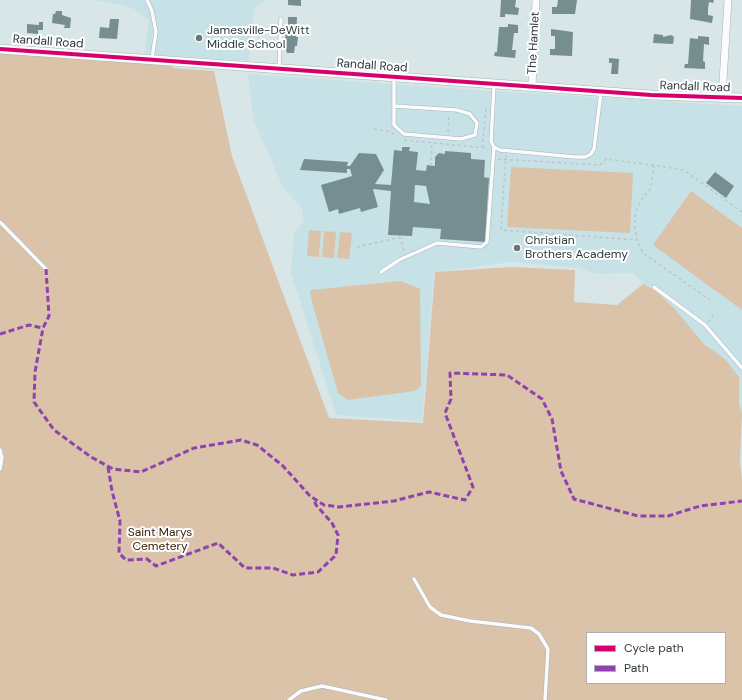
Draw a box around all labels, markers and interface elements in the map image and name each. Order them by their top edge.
street label: The Hamlet [525,11,543,75]
place label: Jamesville-DeWitt Middle School [207,24,310,52]
street label: Randall Road [12,32,84,52]
marker: Jamesville-DeWitt Middle School [194,33,204,43]
street label: Randall Road [336,56,408,76]
street label: Randall Road [659,79,731,95]
place label: Christian Brothers Academy [525,234,628,262]
marker: Christian Brothers Academy [512,243,522,253]
park label: Saint Marys Cemetery [128,526,192,554]
legend [586,632,726,684]
text: Cycle path [624,640,684,656]
text: Path [624,660,649,676]

